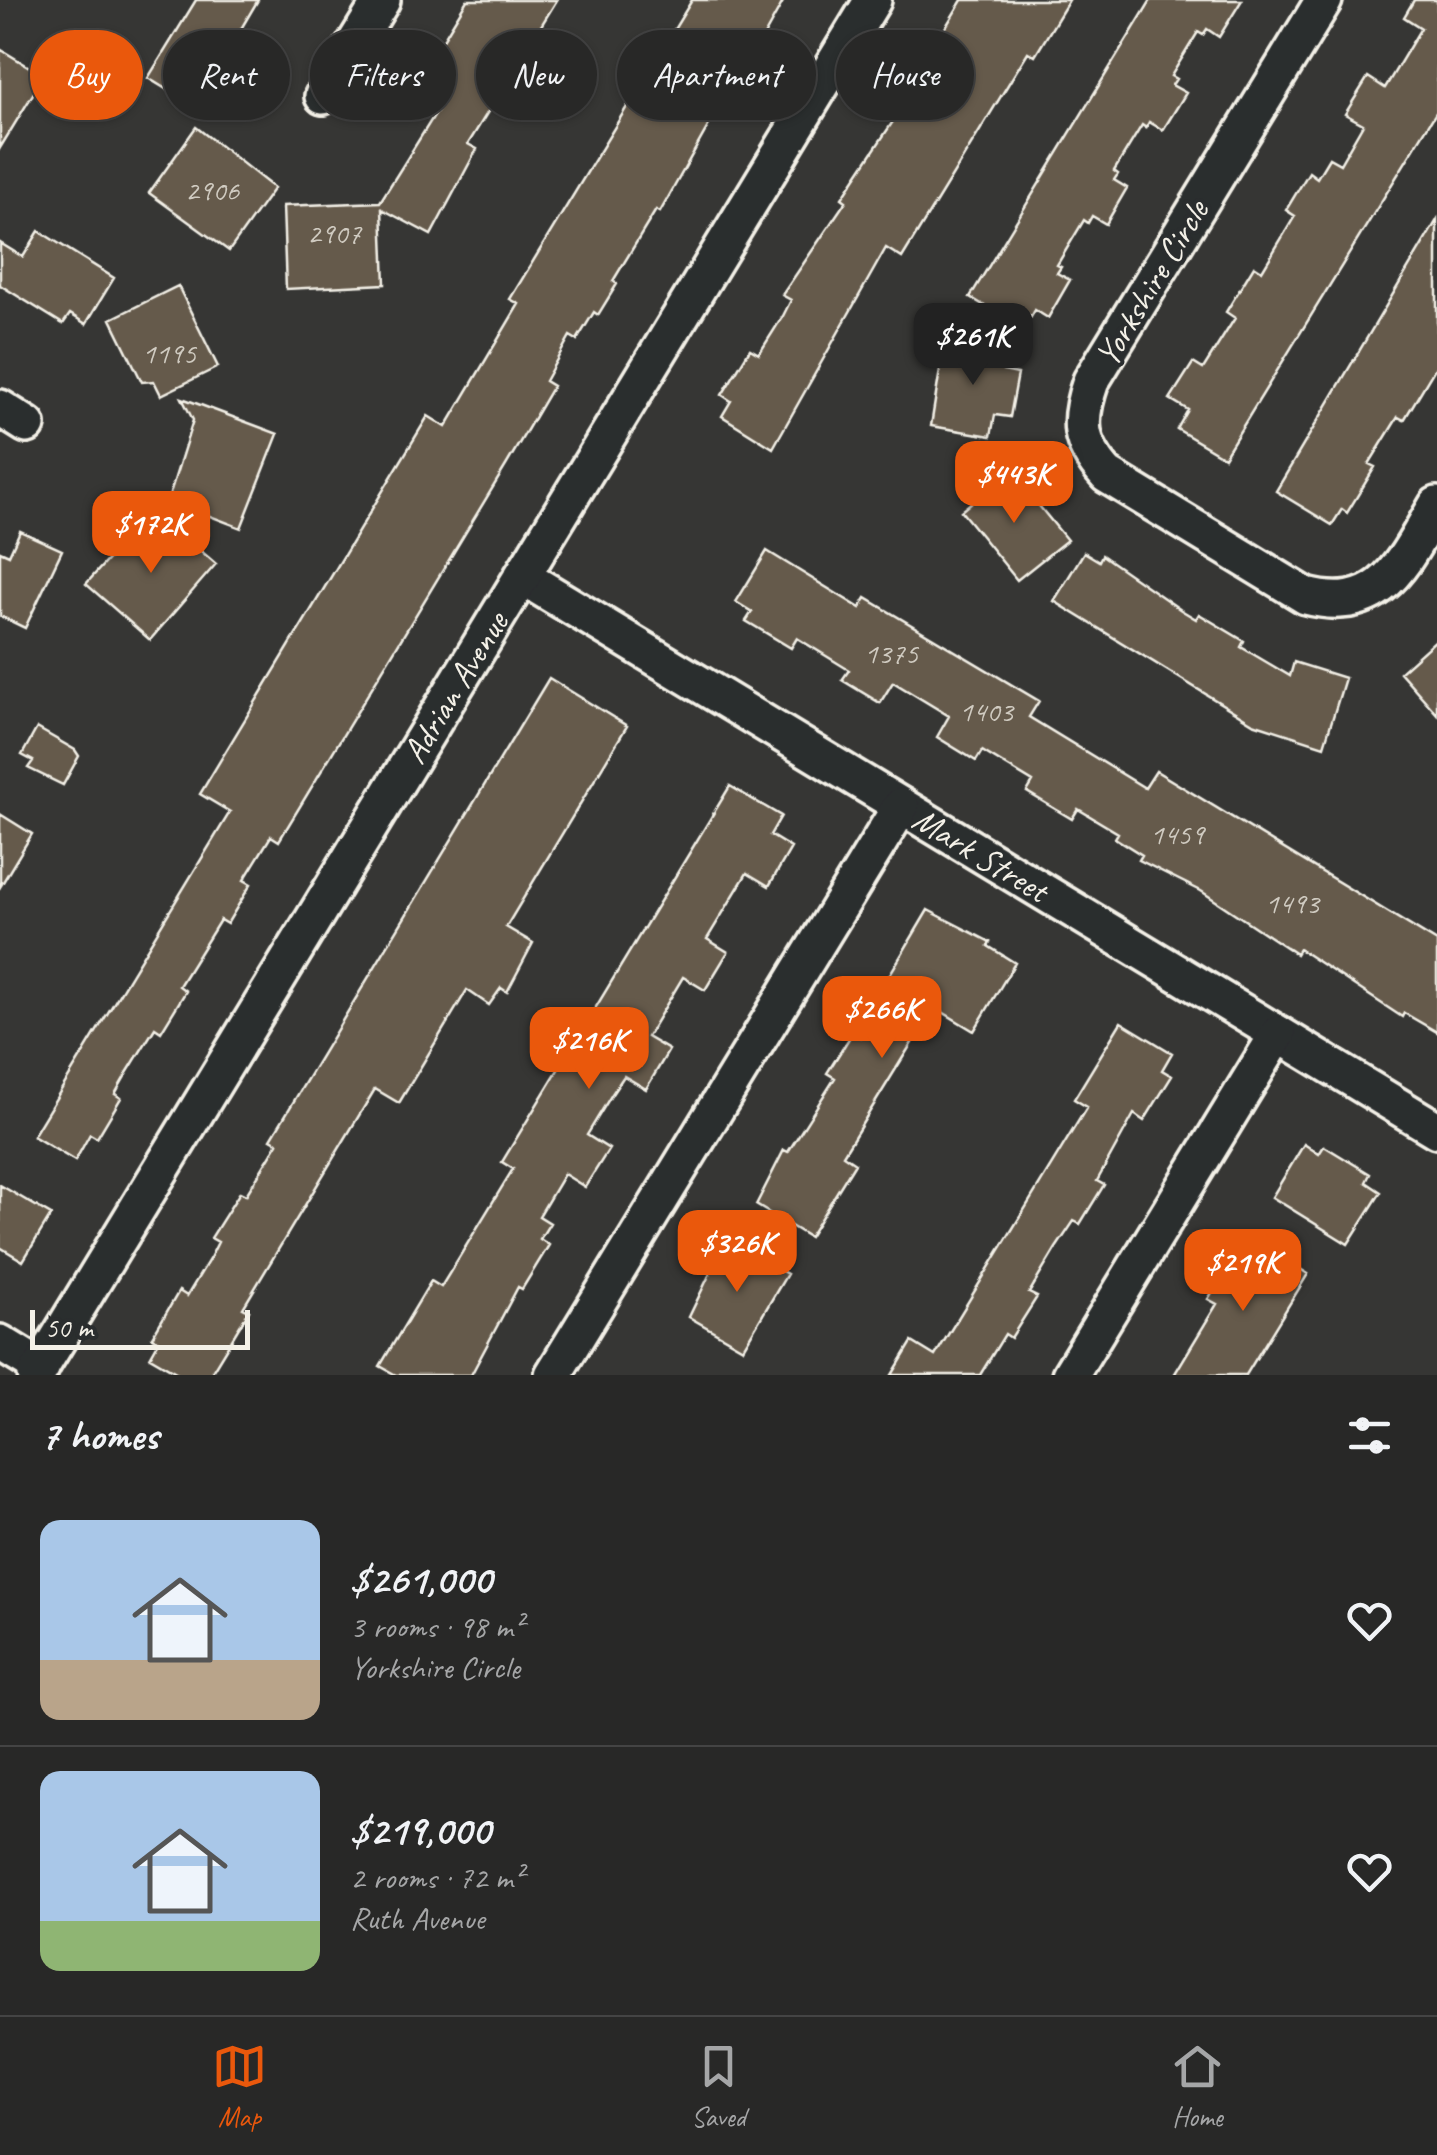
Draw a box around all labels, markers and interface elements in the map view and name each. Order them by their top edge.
chip: Buy [30,30,143,120]
chip: Rent [163,30,290,120]
chip: Filters [310,30,456,120]
chip: New [476,30,597,120]
chip: Apartment [617,30,816,120]
chip: House [836,30,974,120]
house number: 2906 [185,171,240,209]
street label: Yorkshire Circle [1084,190,1220,374]
house number: 2907 [307,214,362,252]
pin: $261K [903,303,1043,388]
text: $261K [936,315,1010,356]
house number: 1195 [142,334,197,372]
pin: $443K [944,441,1084,526]
text: $443K [977,453,1051,494]
pin: $172K [81,491,221,576]
text: $172K [114,503,188,544]
street label: Adrian Avenue [392,601,520,772]
house number: 1375 [864,634,919,672]
house number: 1403 [959,692,1015,730]
street label: Mark Street [905,796,1059,914]
house number: 1459 [1150,815,1207,853]
house number: 1493 [1265,884,1322,922]
pin: $266K [812,976,952,1061]
text: $266K [844,988,920,1029]
pin: $216K [519,1007,659,1092]
text: $216K [552,1019,626,1060]
pin: $326K [667,1210,807,1295]
text: $326K [700,1222,774,1263]
pin: $219K [1173,1229,1313,1314]
text: $219K [1206,1241,1280,1282]
scale bar [30,1305,250,1350]
text: 50 m [45,1310,93,1345]
icon: filters [1342,1408,1397,1463]
text: 7 homes [40,1409,158,1462]
text: $261,000 [350,1553,492,1606]
icon: home [120,1560,240,1680]
icon: heart [1342,1593,1397,1648]
text: 3 rooms · 98 m² [350,1606,523,1647]
text: Yorkshire Circle [350,1647,520,1688]
text: $219,000 [350,1804,490,1857]
icon: home [120,1811,240,1931]
icon: heart [1342,1844,1397,1899]
text: 2 rooms · 72 m² [350,1857,523,1898]
text: Ruth Avenue [350,1898,485,1939]
tab: Map [212,2039,267,2134]
tab: Saved [691,2039,746,2134]
tab: Home [1170,2039,1225,2134]

